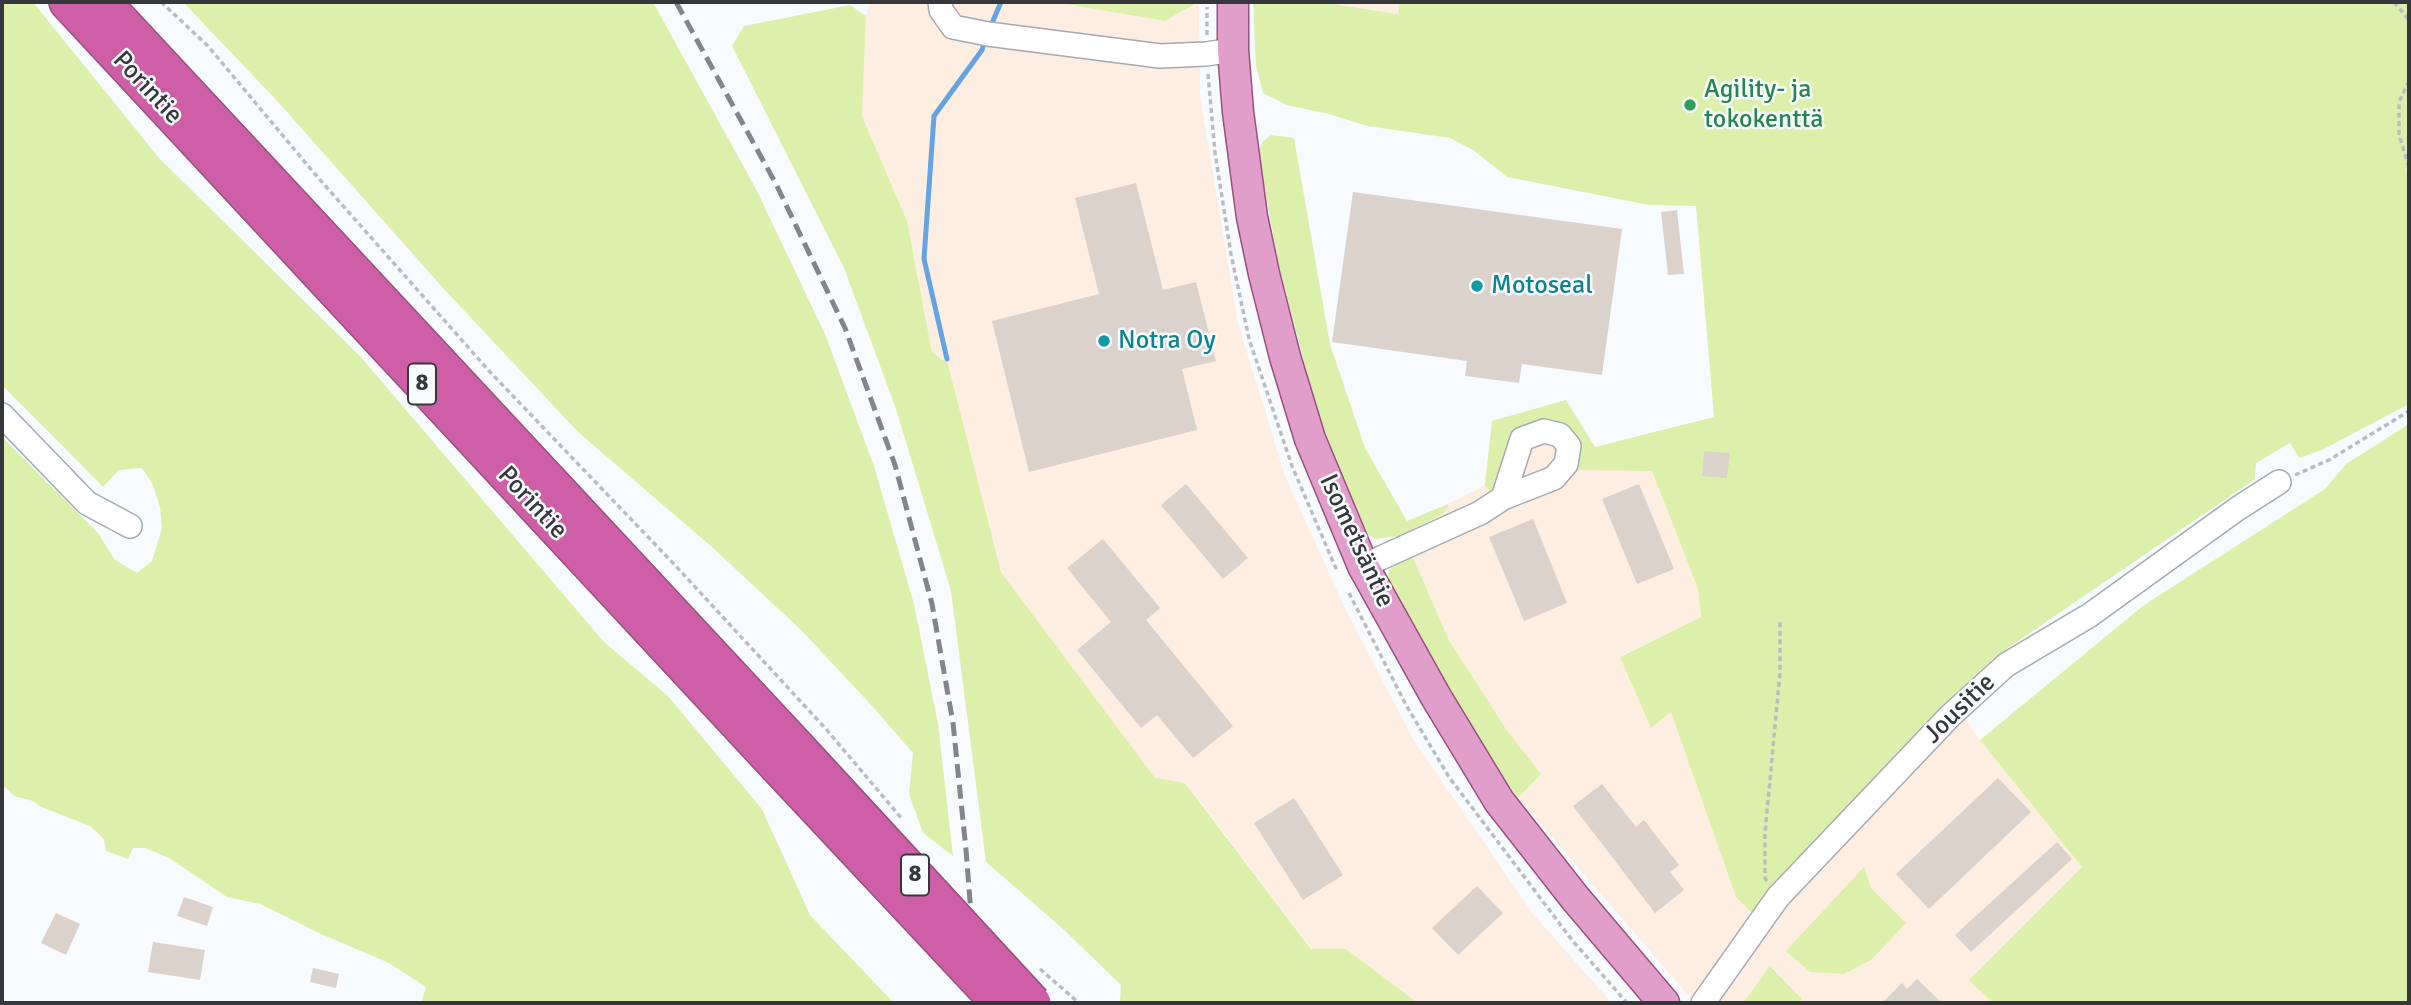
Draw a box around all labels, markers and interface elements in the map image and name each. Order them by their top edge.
street label: Porintie [106,45,188,131]
place label: Agility- ja tokokenttä [1704,74,1824,136]
marker: Agility- ja tokokenttä [1682,97,1698,113]
place label: Motoseal [1491,270,1593,302]
marker: Motoseal [1469,278,1485,294]
place label: Notra Oy [1118,325,1216,357]
marker: Notra Oy [1096,333,1112,349]
road number: 8 [408,363,436,404]
street label: Porintie [491,460,573,546]
street label: Isometsäntie [1312,469,1400,613]
street label: Jousitie [1918,668,2002,750]
road number: 8 [901,854,929,896]

